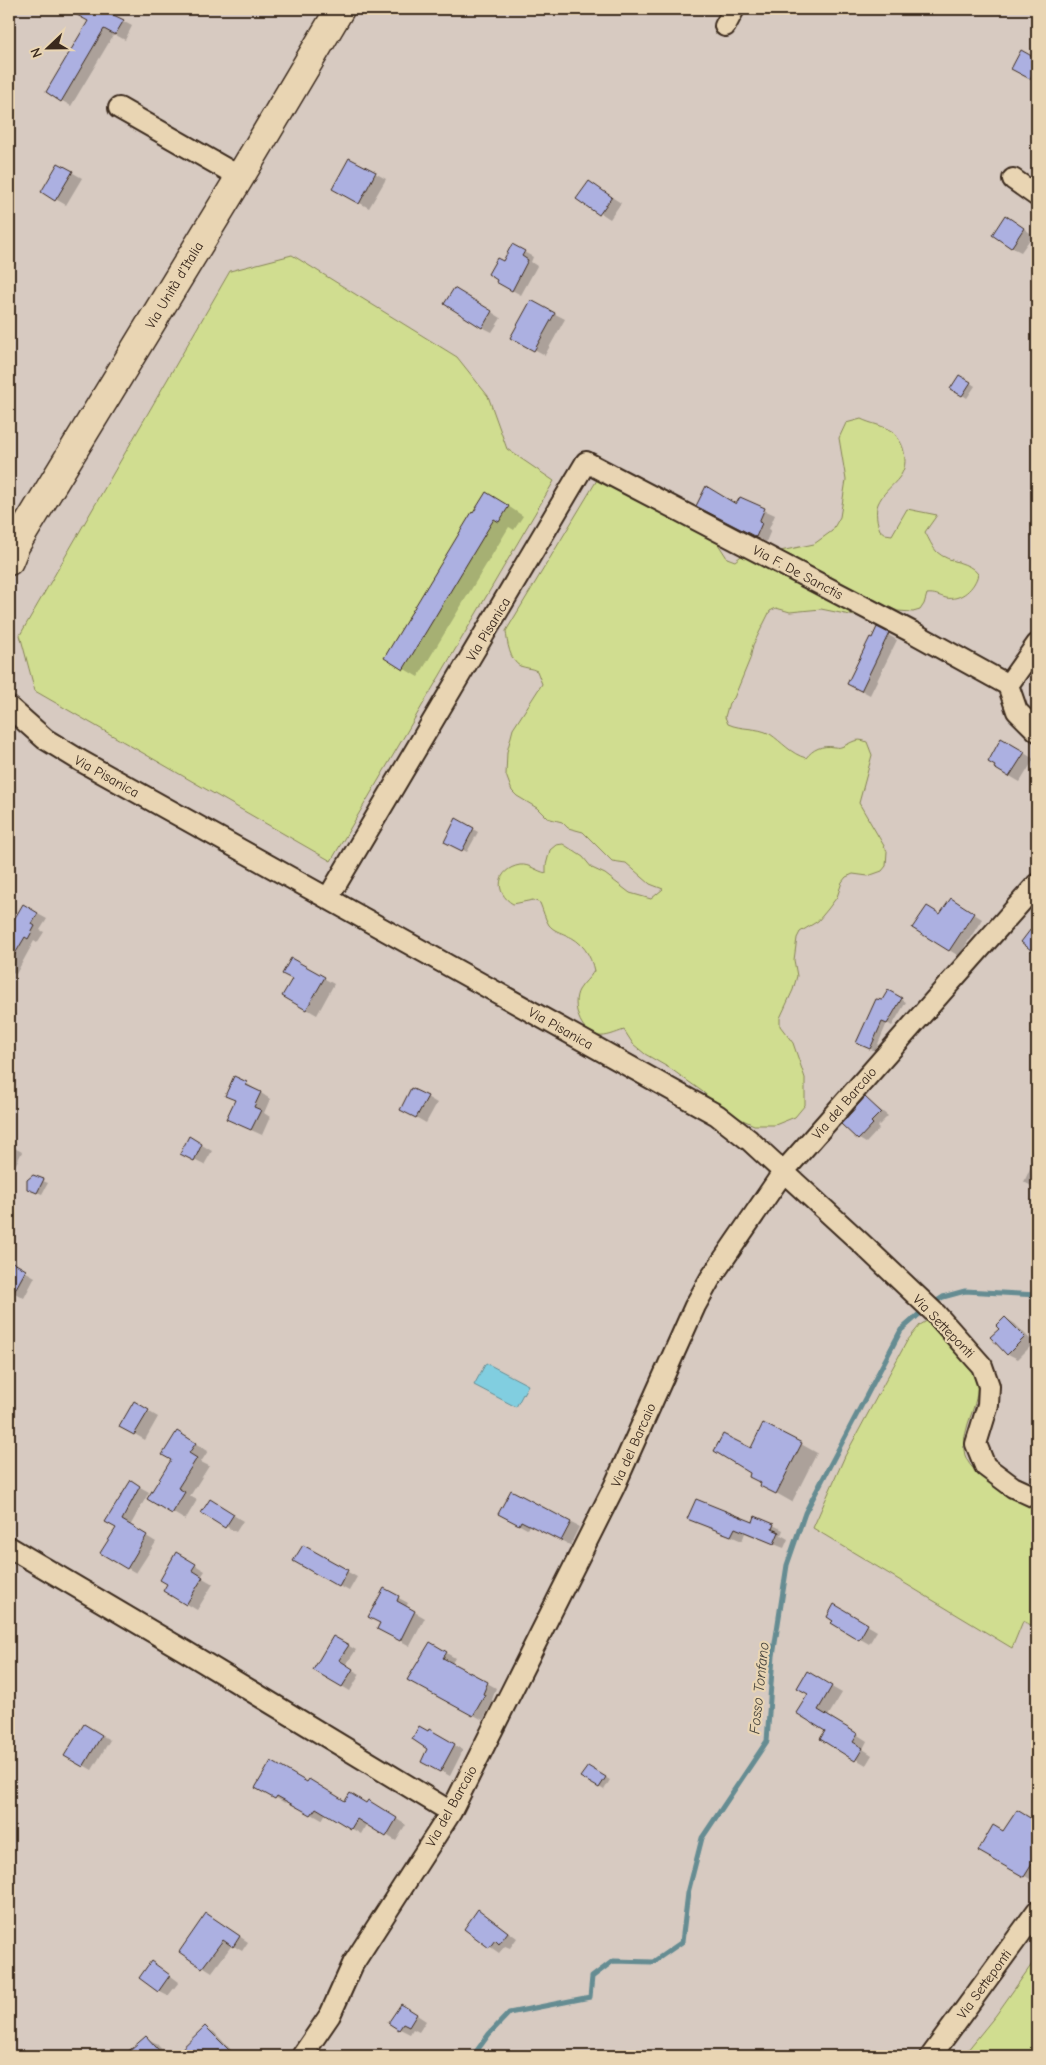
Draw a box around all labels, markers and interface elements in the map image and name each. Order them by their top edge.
north arrow [22,22,72,72]
text: N [27,45,46,60]
street label: Via Unità d'Italia [142,239,207,332]
street label: Via F. De Sanctis [750,542,846,603]
street label: Via Pisanica [463,594,514,664]
street label: Via Pisanica [71,752,142,801]
street label: Via Pisanica [525,1004,596,1053]
street label: Via del Barcaio [808,1064,880,1143]
street label: Via Setteponti [909,1291,978,1362]
street label: Via del Barcaio [607,1400,660,1490]
water label: Fosso Tonfano [745,1641,773,1735]
street label: Via del Barcaio [422,1763,481,1850]
street label: Via Setteponti [954,1946,1015,2022]

